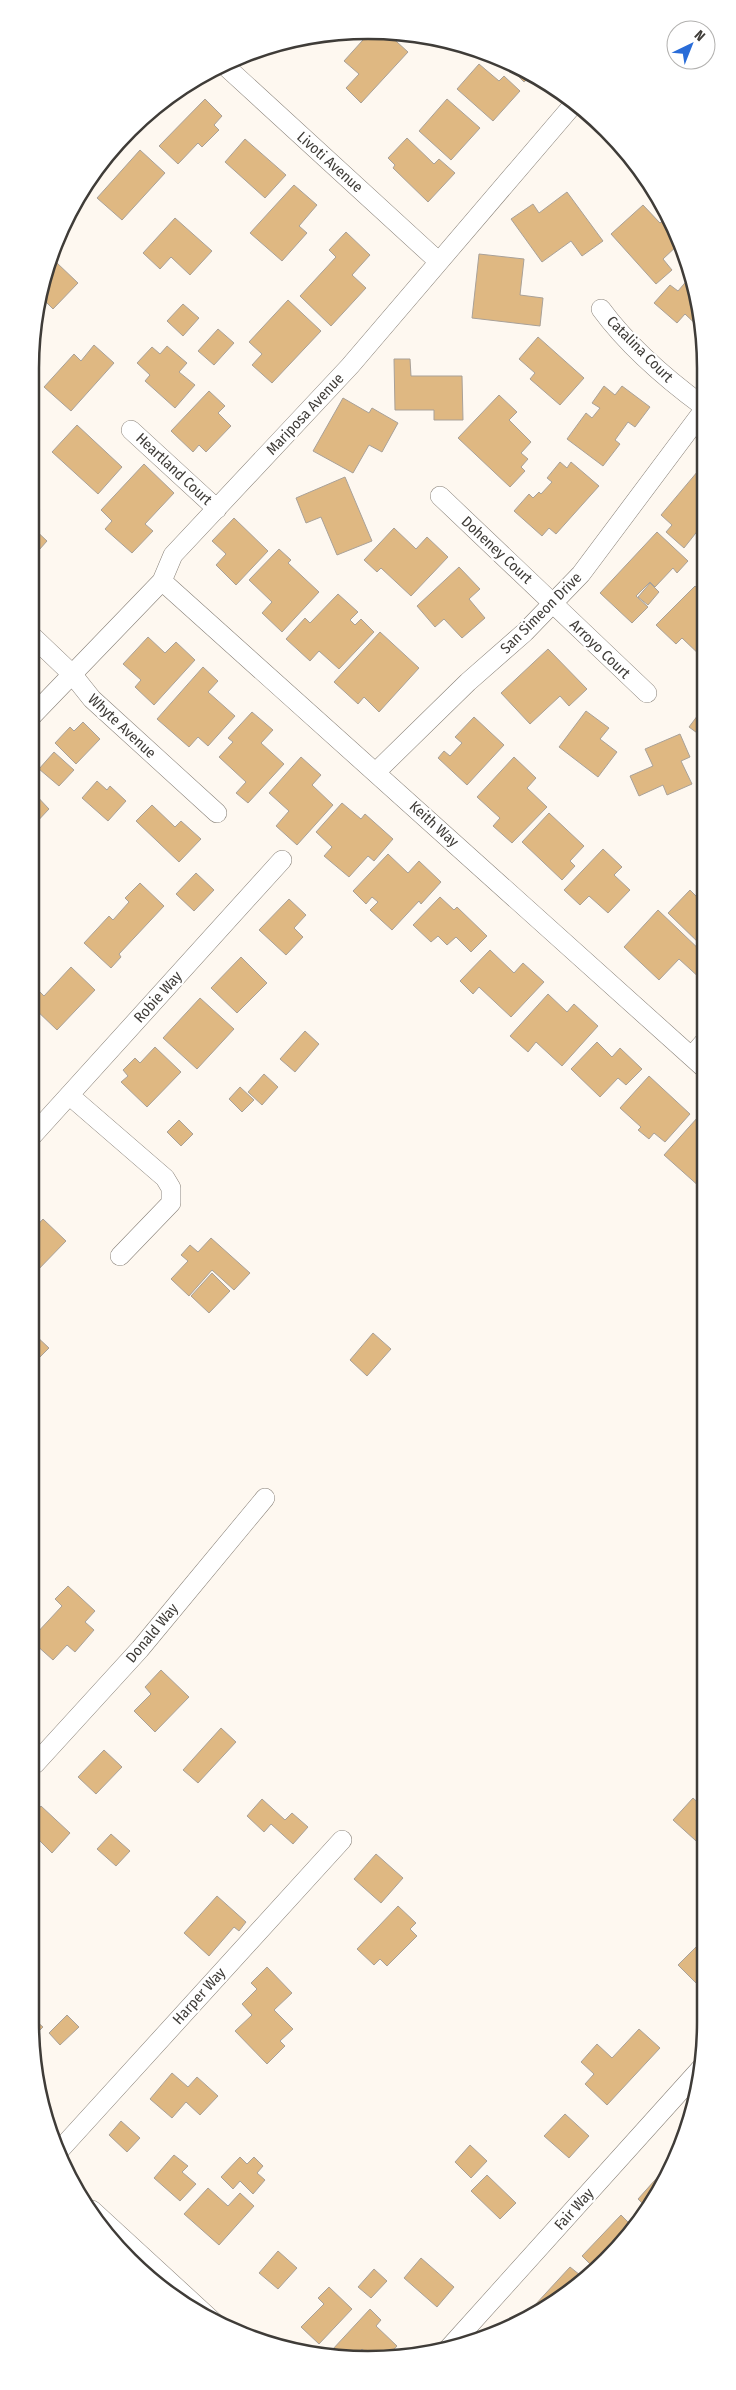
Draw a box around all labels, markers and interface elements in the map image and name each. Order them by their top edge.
north arrow [666,20,716,70]
text: N [691,27,708,45]
street label: Livoti Avenue [293,128,367,196]
street label: Catalina Court [603,312,677,386]
street label: Mariposa Avenue [263,369,347,459]
street label: Heartland Court [132,429,216,509]
street label: Doheney Court [458,513,536,588]
street label: San Simeon Drive [497,569,585,657]
street label: Arroyo Court [566,616,634,682]
street label: Whyte Avenue [84,690,160,762]
street label: Keith Way [406,797,462,851]
street label: Robie Way [130,967,186,1026]
street label: Donald Way [122,1599,182,1666]
street label: Harper Way [169,1964,229,2028]
street label: Fair Way [551,2184,598,2234]

